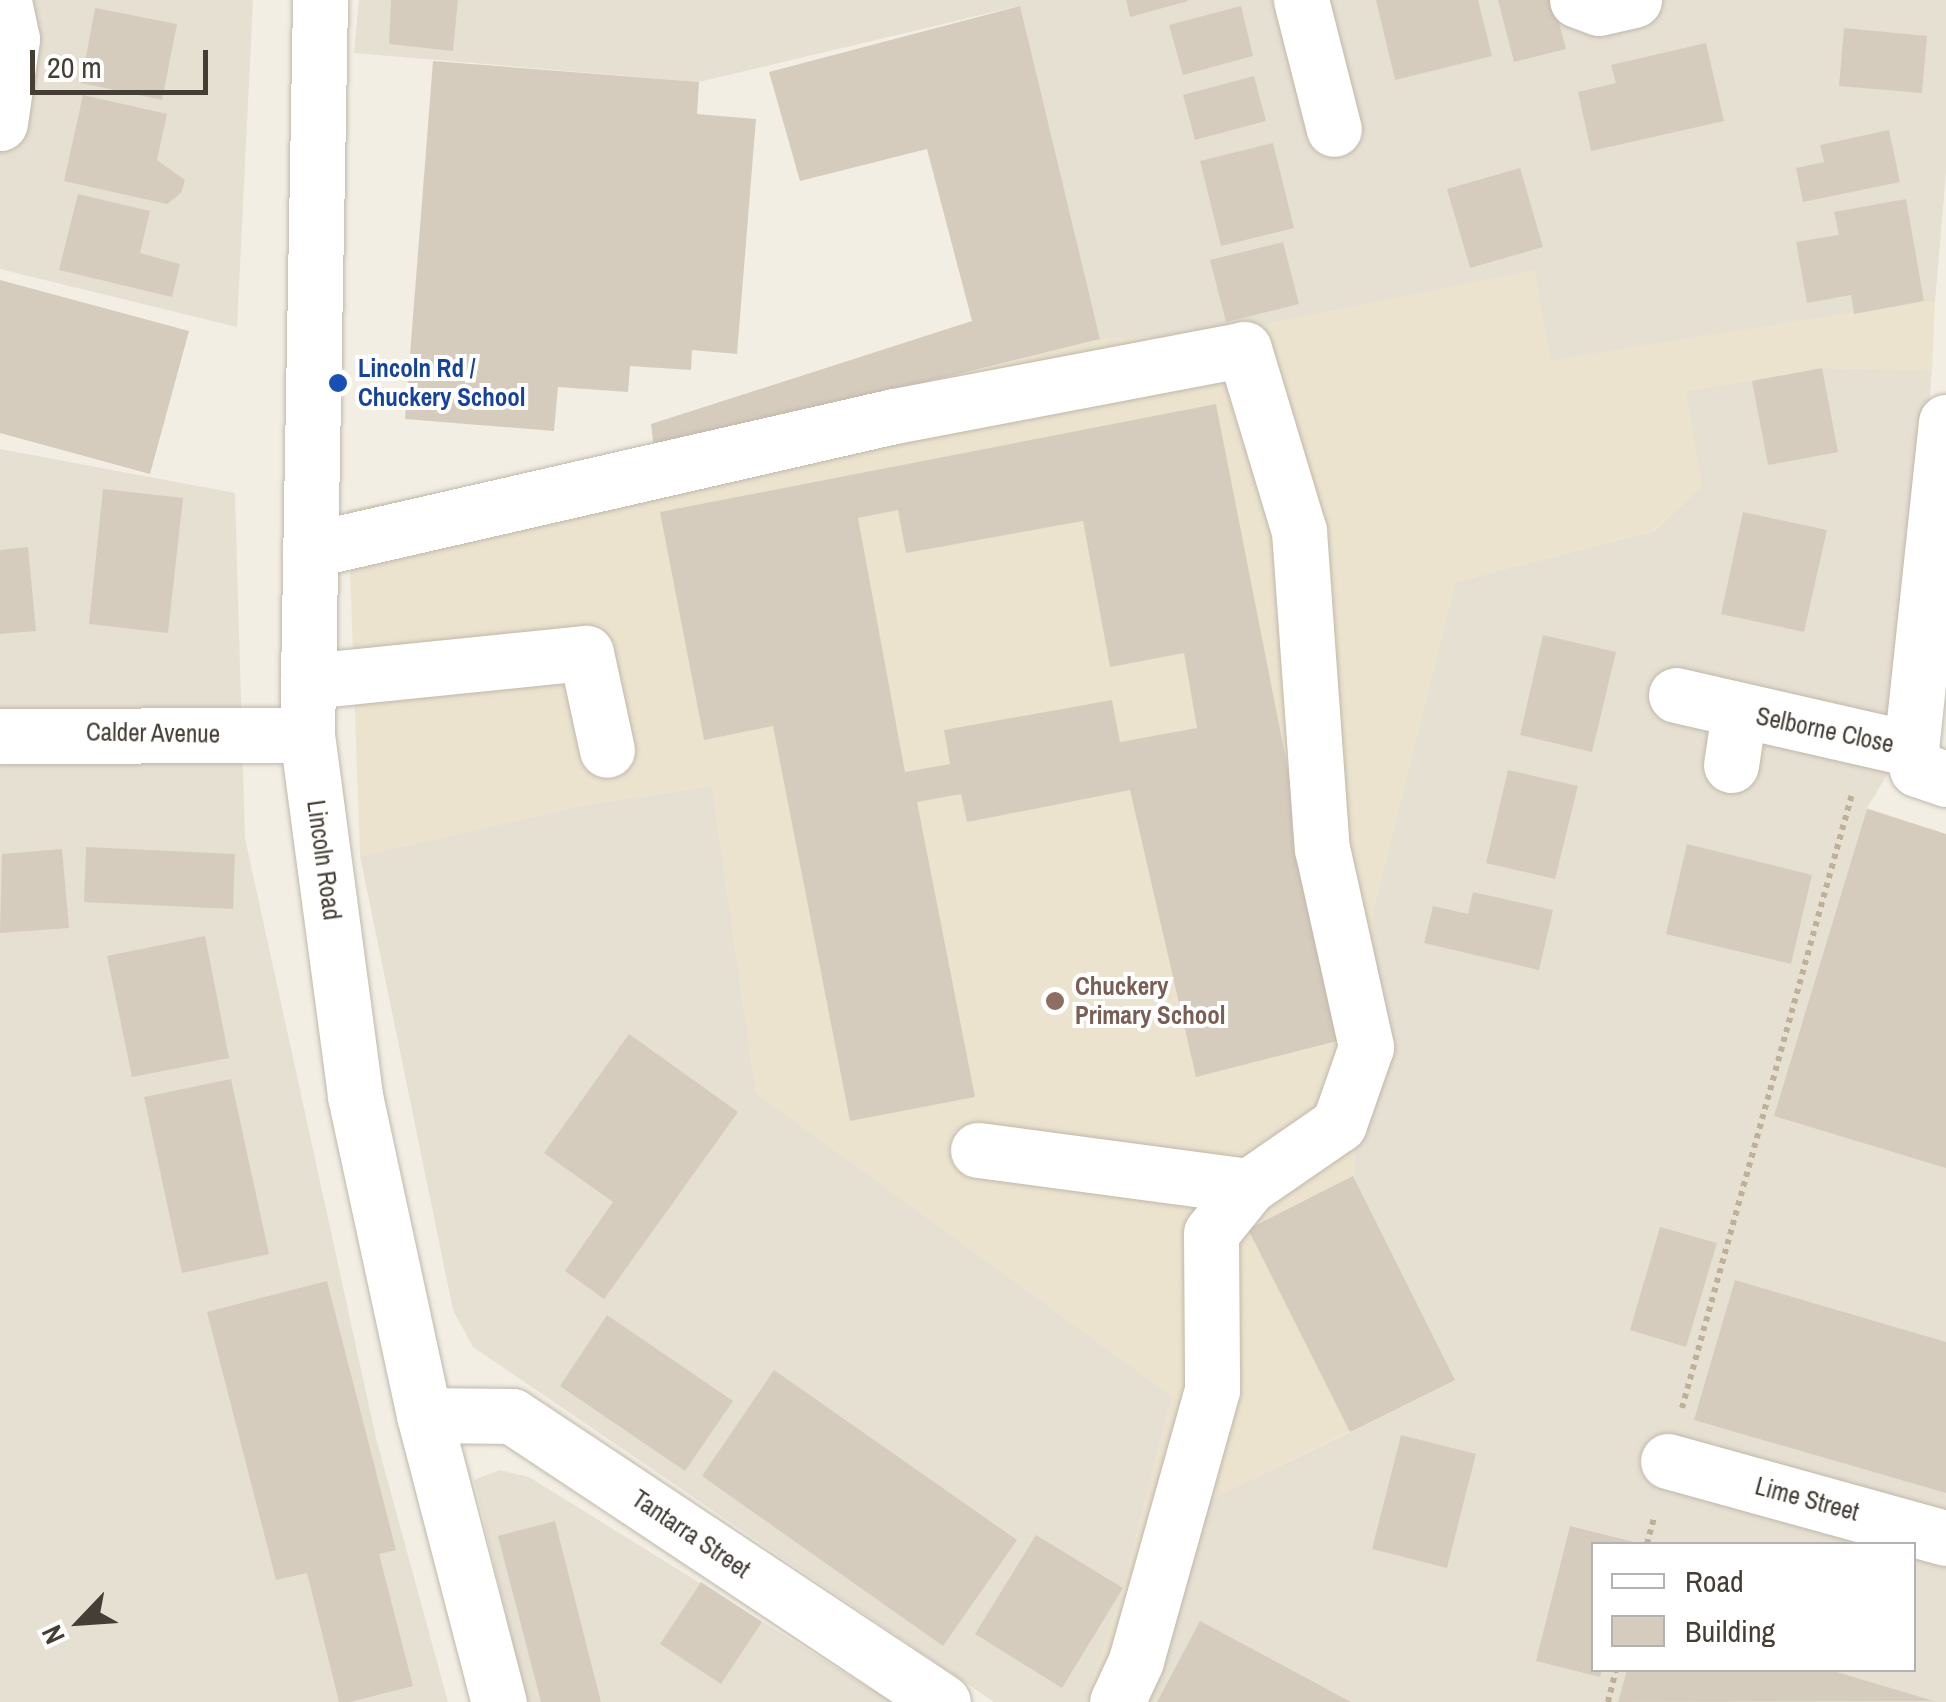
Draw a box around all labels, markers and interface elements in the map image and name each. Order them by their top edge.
scale bar [35,30,212,92]
text: 20 m [47,47,102,87]
place label: Lincoln Rd / Chuckery School [358,354,525,413]
marker: Lincoln Rd / Chuckery School [327,372,349,394]
street label: Selborne Close [1753,701,1897,759]
street label: Calder Avenue [85,717,221,749]
street label: Lincoln Road [301,798,347,922]
place label: Chuckery Primary School [1075,972,1225,1031]
marker: Chuckery Primary School [1044,990,1066,1012]
street label: Lime Street [1752,1471,1862,1527]
street label: Tantarra Street [626,1484,756,1584]
legend [1591,1542,1916,1672]
text: Road [1685,1561,1744,1601]
north arrow [30,1572,130,1672]
text: Building [1685,1611,1775,1651]
text: N [32,1619,74,1650]

